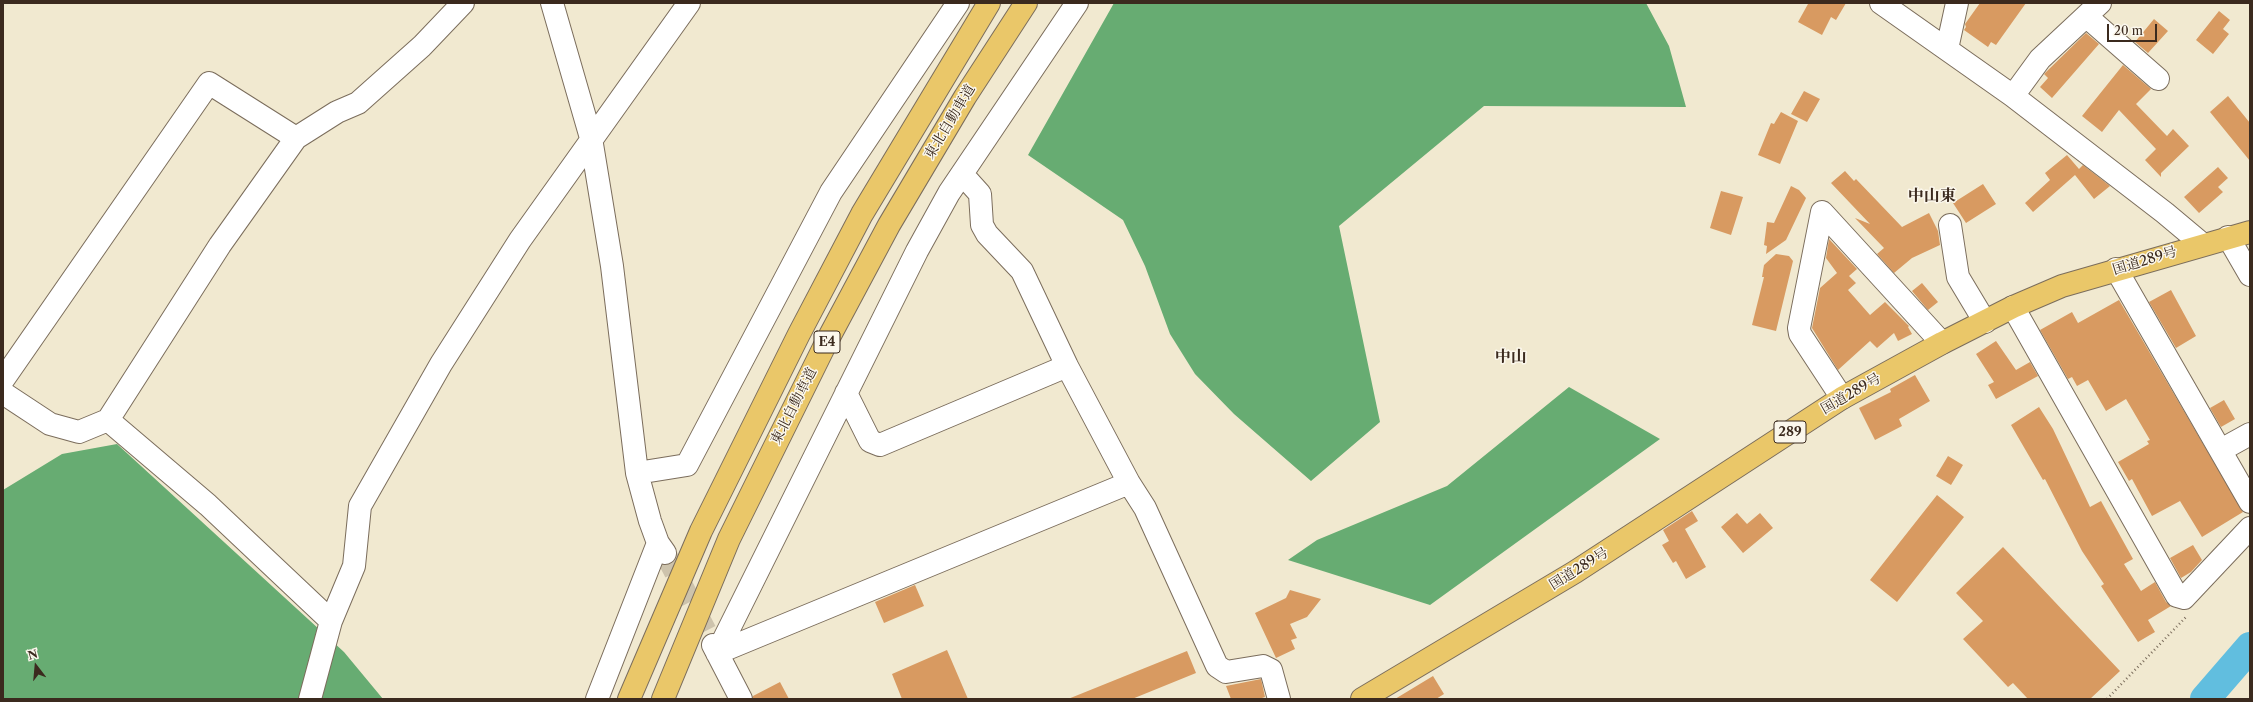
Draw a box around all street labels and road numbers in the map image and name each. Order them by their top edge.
street label: 東北自動車道 [921,82,979,162]
street label: 国道289号 [2111,243,2179,279]
road number: E4 [814,331,840,353]
street label: 東北自動車道 [767,365,821,447]
street label: 国道289号 [1818,370,1884,418]
road number: 289 [1774,421,1806,443]
street label: 国道289号 [1546,544,1612,594]

